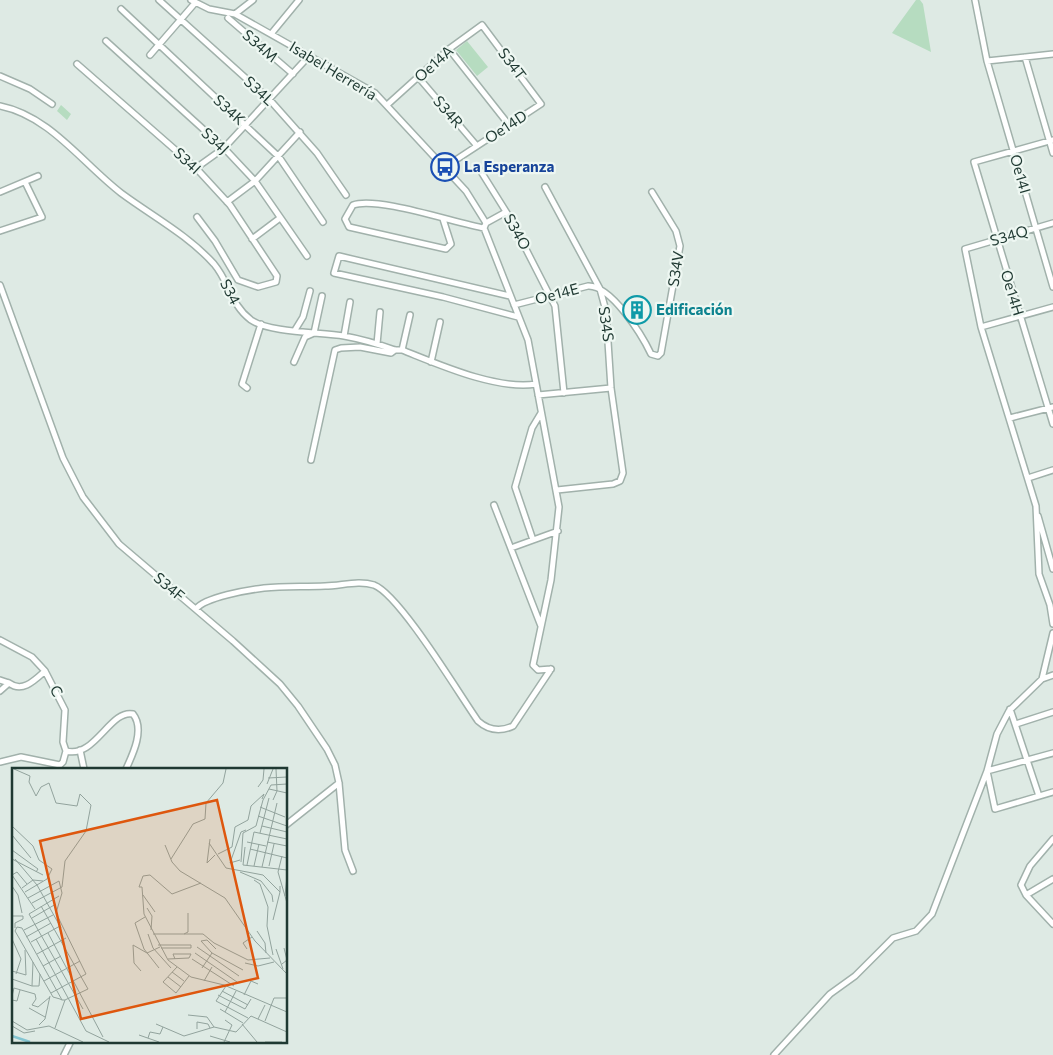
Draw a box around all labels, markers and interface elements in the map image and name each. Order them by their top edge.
street label: S34M [239,25,282,65]
street label: Isabel Herrería [287,37,381,103]
street label: Oe14A [410,41,456,85]
street label: S34T [495,44,531,83]
street label: S34L [241,72,279,109]
street label: S34K [210,90,249,128]
street label: S34R [430,92,467,131]
street label: Oe14D [481,106,530,146]
street label: S34J [198,123,233,157]
street label: S34I [170,143,205,177]
bus stop icon: La Esperanza [430,152,460,182]
street label: Oe14I [1007,152,1035,195]
place label: La Esperanza [464,157,554,175]
street label: S34O [501,210,535,253]
street label: S34Q [988,221,1030,249]
street label: S34V [663,250,687,288]
street label: Oe14H [998,268,1028,318]
street label: S34 [217,276,245,307]
street label: Oe14E [533,279,581,307]
building icon: Edificación [622,295,652,325]
place label: Edificación [656,300,732,318]
street label: S34S [596,305,618,343]
street label: S34F [150,568,189,604]
street label: C [47,682,67,699]
inset map [12,768,288,1042]

